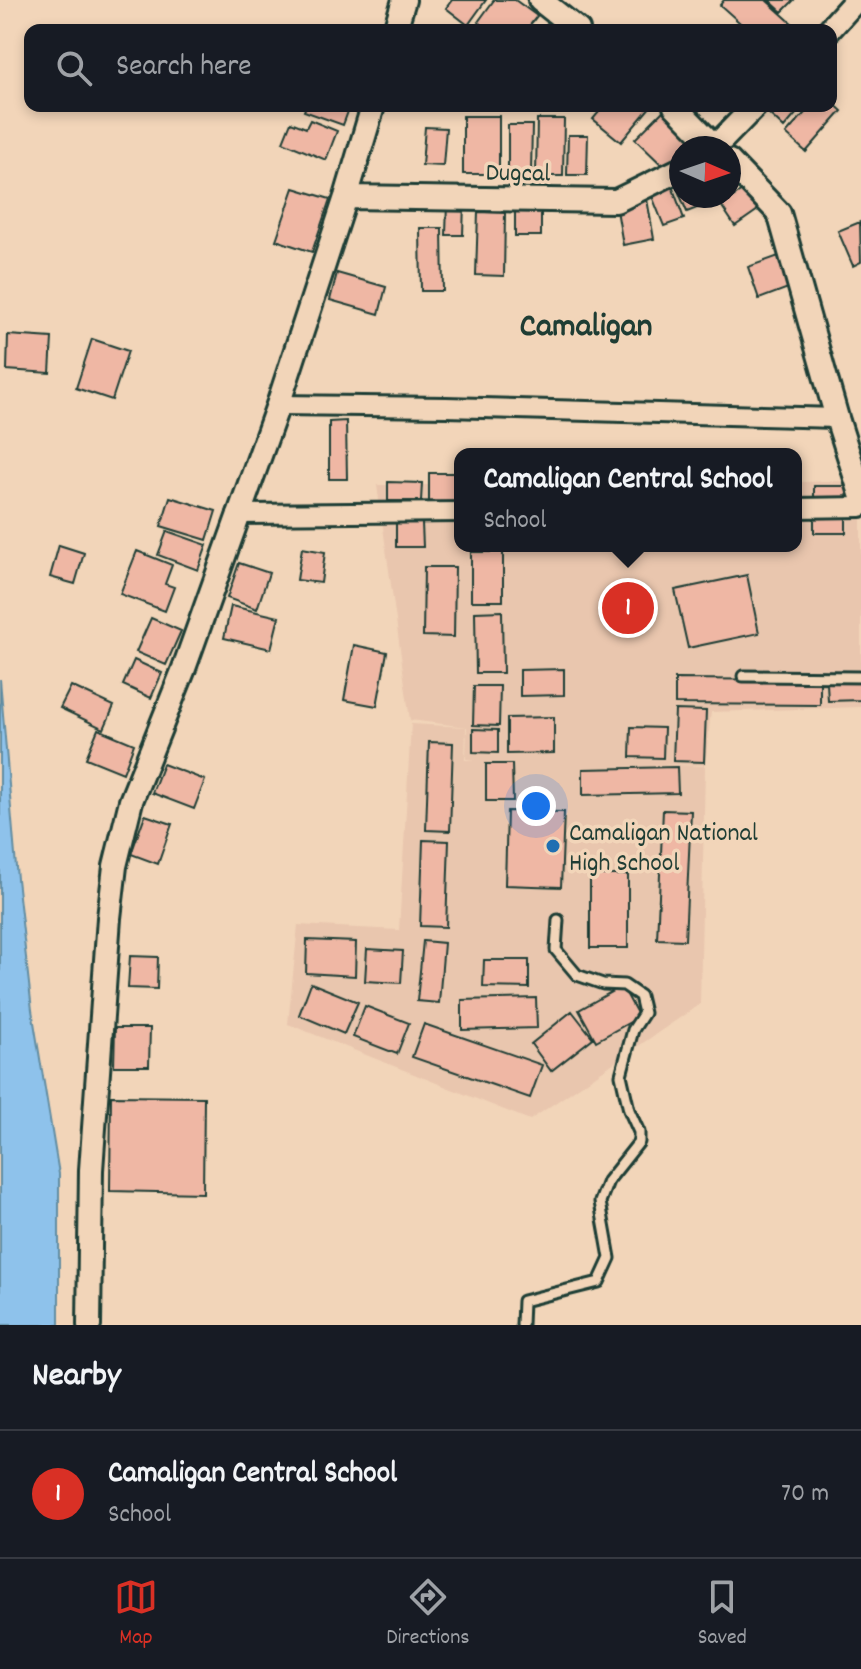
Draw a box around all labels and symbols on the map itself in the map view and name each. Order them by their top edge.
north arrow [669,136,741,208]
street label: Dugcal [485,155,551,194]
district label: Camaligan [520,304,652,353]
pin: 1 [602,578,654,638]
your location [516,786,556,826]
place label: Camaligan National High School [569,816,758,883]
marker: Camaligan National High School [544,837,562,855]

